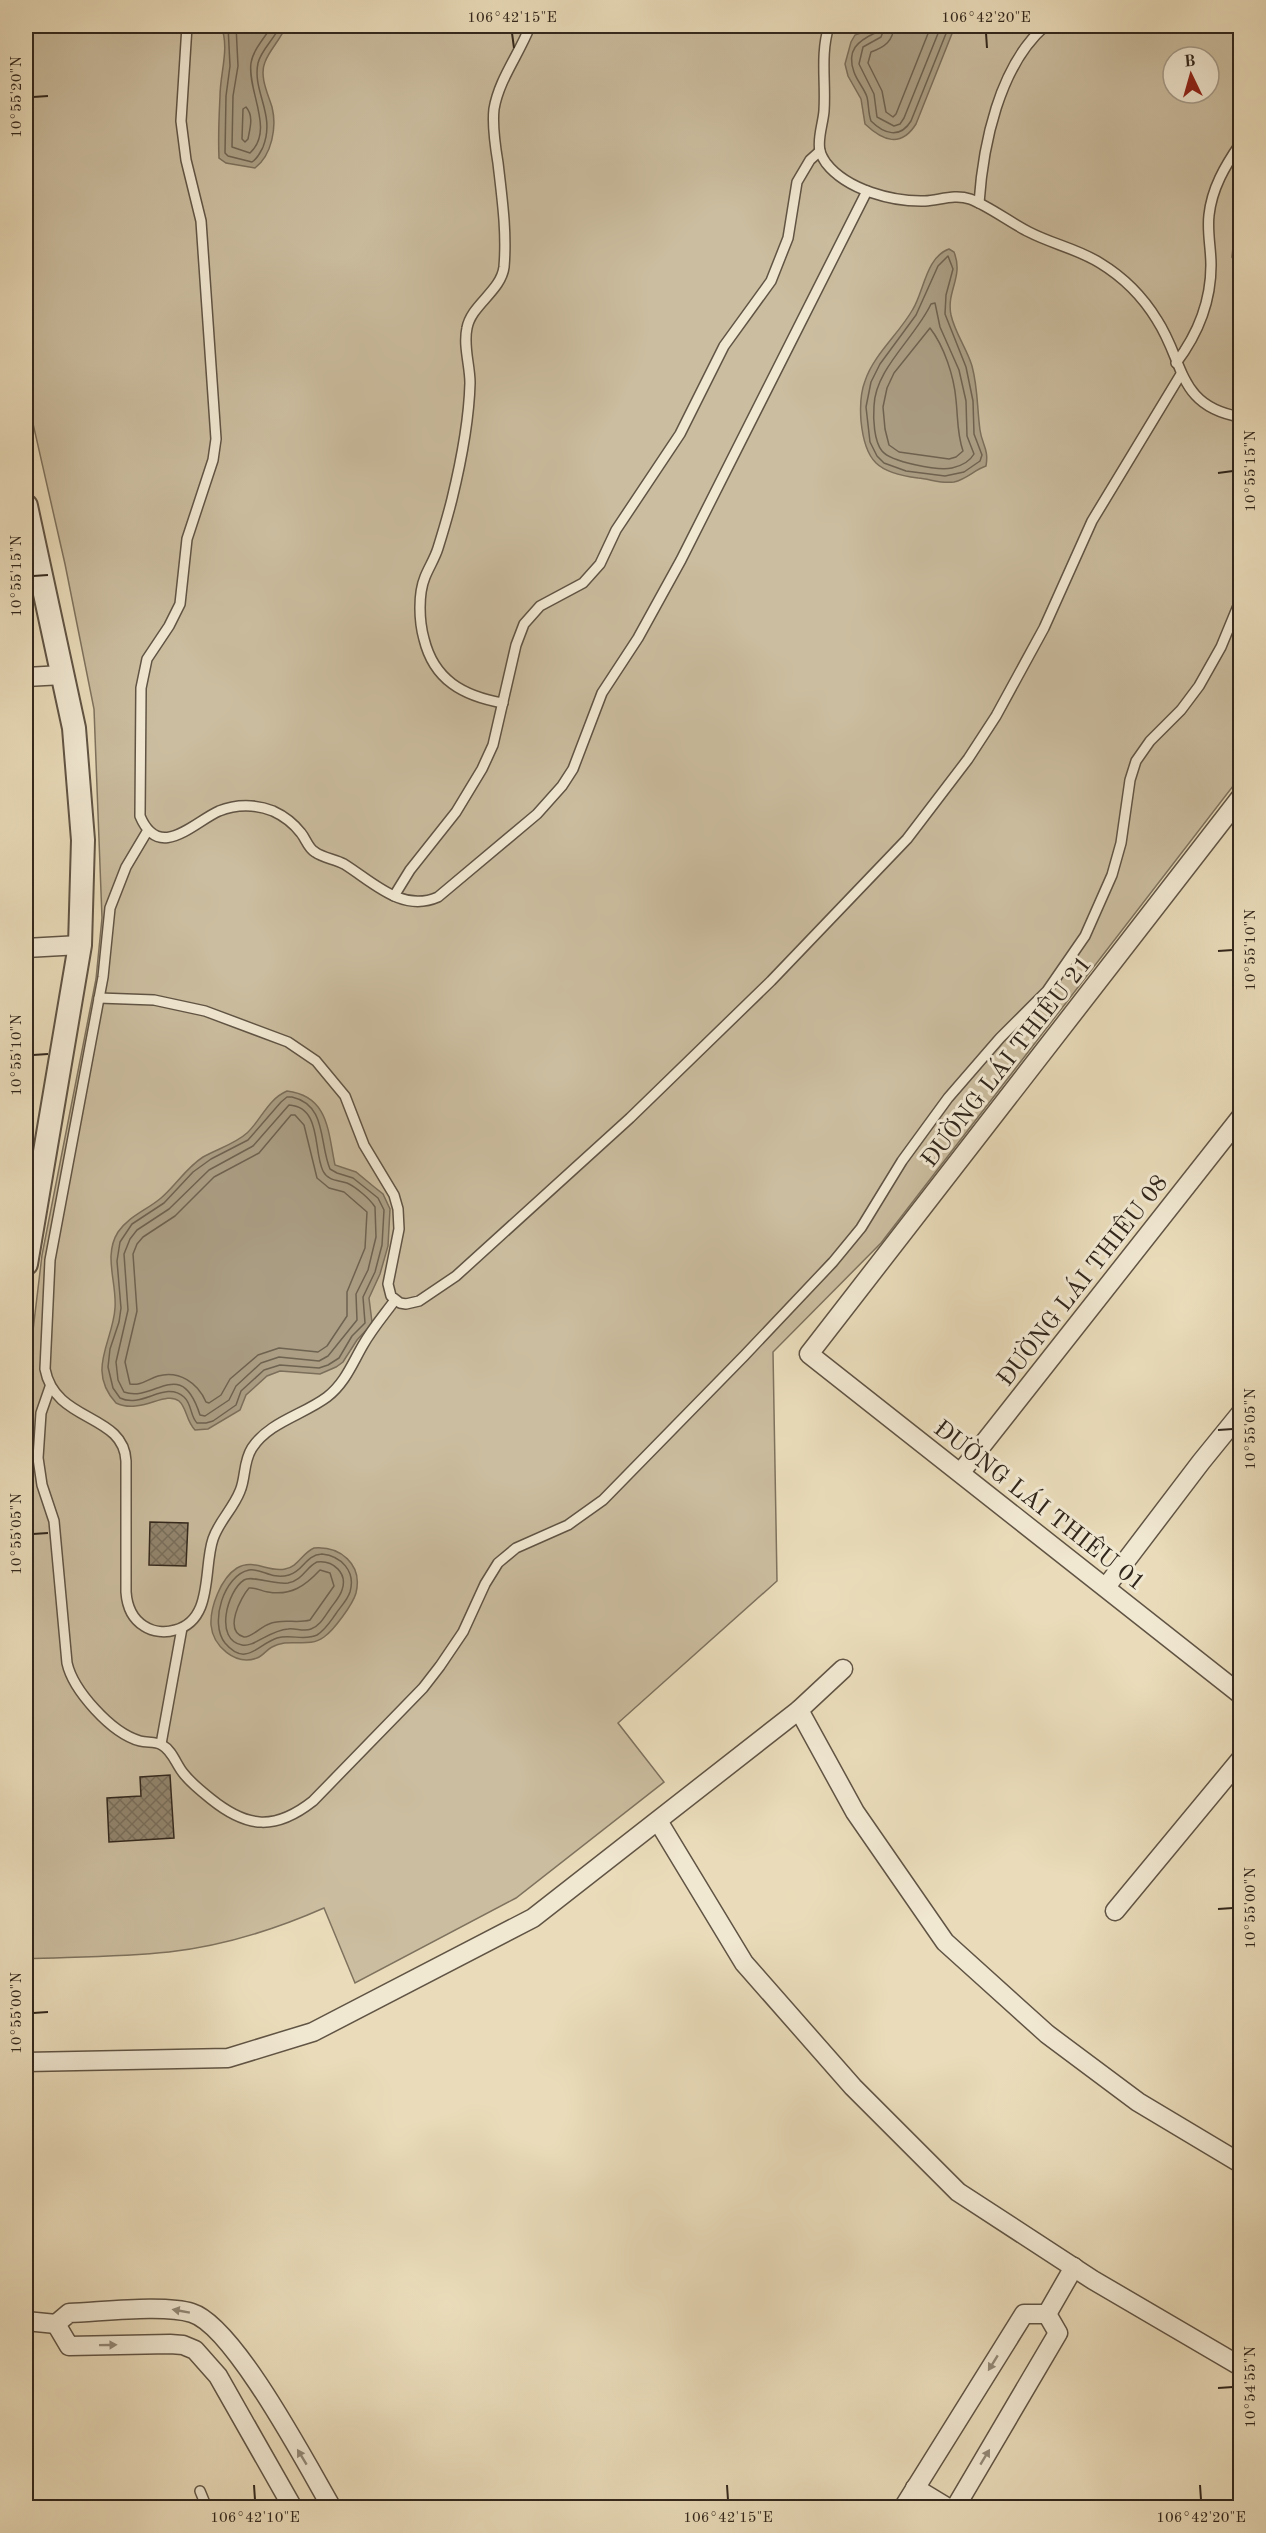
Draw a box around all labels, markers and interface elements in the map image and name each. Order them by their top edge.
text: 106°42'15"E [467,11,557,26]
text: 106°42'20"E [941,11,1031,26]
north arrow [1161,45,1221,105]
text: B [1184,54,1196,71]
text: 10°55'20"N [10,56,25,138]
text: 10°55'15"N [1244,430,1259,512]
text: 10°55'15"N [10,535,25,617]
text: 10°55'10"N [1244,909,1259,991]
street label: ĐƯỜNG LÁI THIÊU 21 [914,949,1097,1172]
text: 10°55'10"N [10,1014,25,1096]
street label: ĐƯỜNG LÁI THIÊU 08 [990,1168,1173,1391]
text: 10°55'05"N [1244,1388,1259,1470]
street label: ĐƯỜNG LÁI THIÊU 01 [929,1413,1152,1596]
text: 10°55'05"N [10,1493,25,1575]
text: 10°55'00"N [1244,1867,1259,1949]
text: 10°55'00"N [10,1972,25,2054]
one-way arrow [172,2306,191,2315]
one-way arrow [99,2341,118,2350]
text: 10°54'55"N [1244,2346,1259,2428]
one-way arrow [988,2355,999,2371]
one-way arrow [980,2448,990,2465]
one-way arrow [296,2449,307,2465]
text: 106°42'10"E [210,2511,300,2526]
text: 106°42'15"E [683,2511,773,2526]
text: 106°42'20"E [1156,2511,1246,2526]

